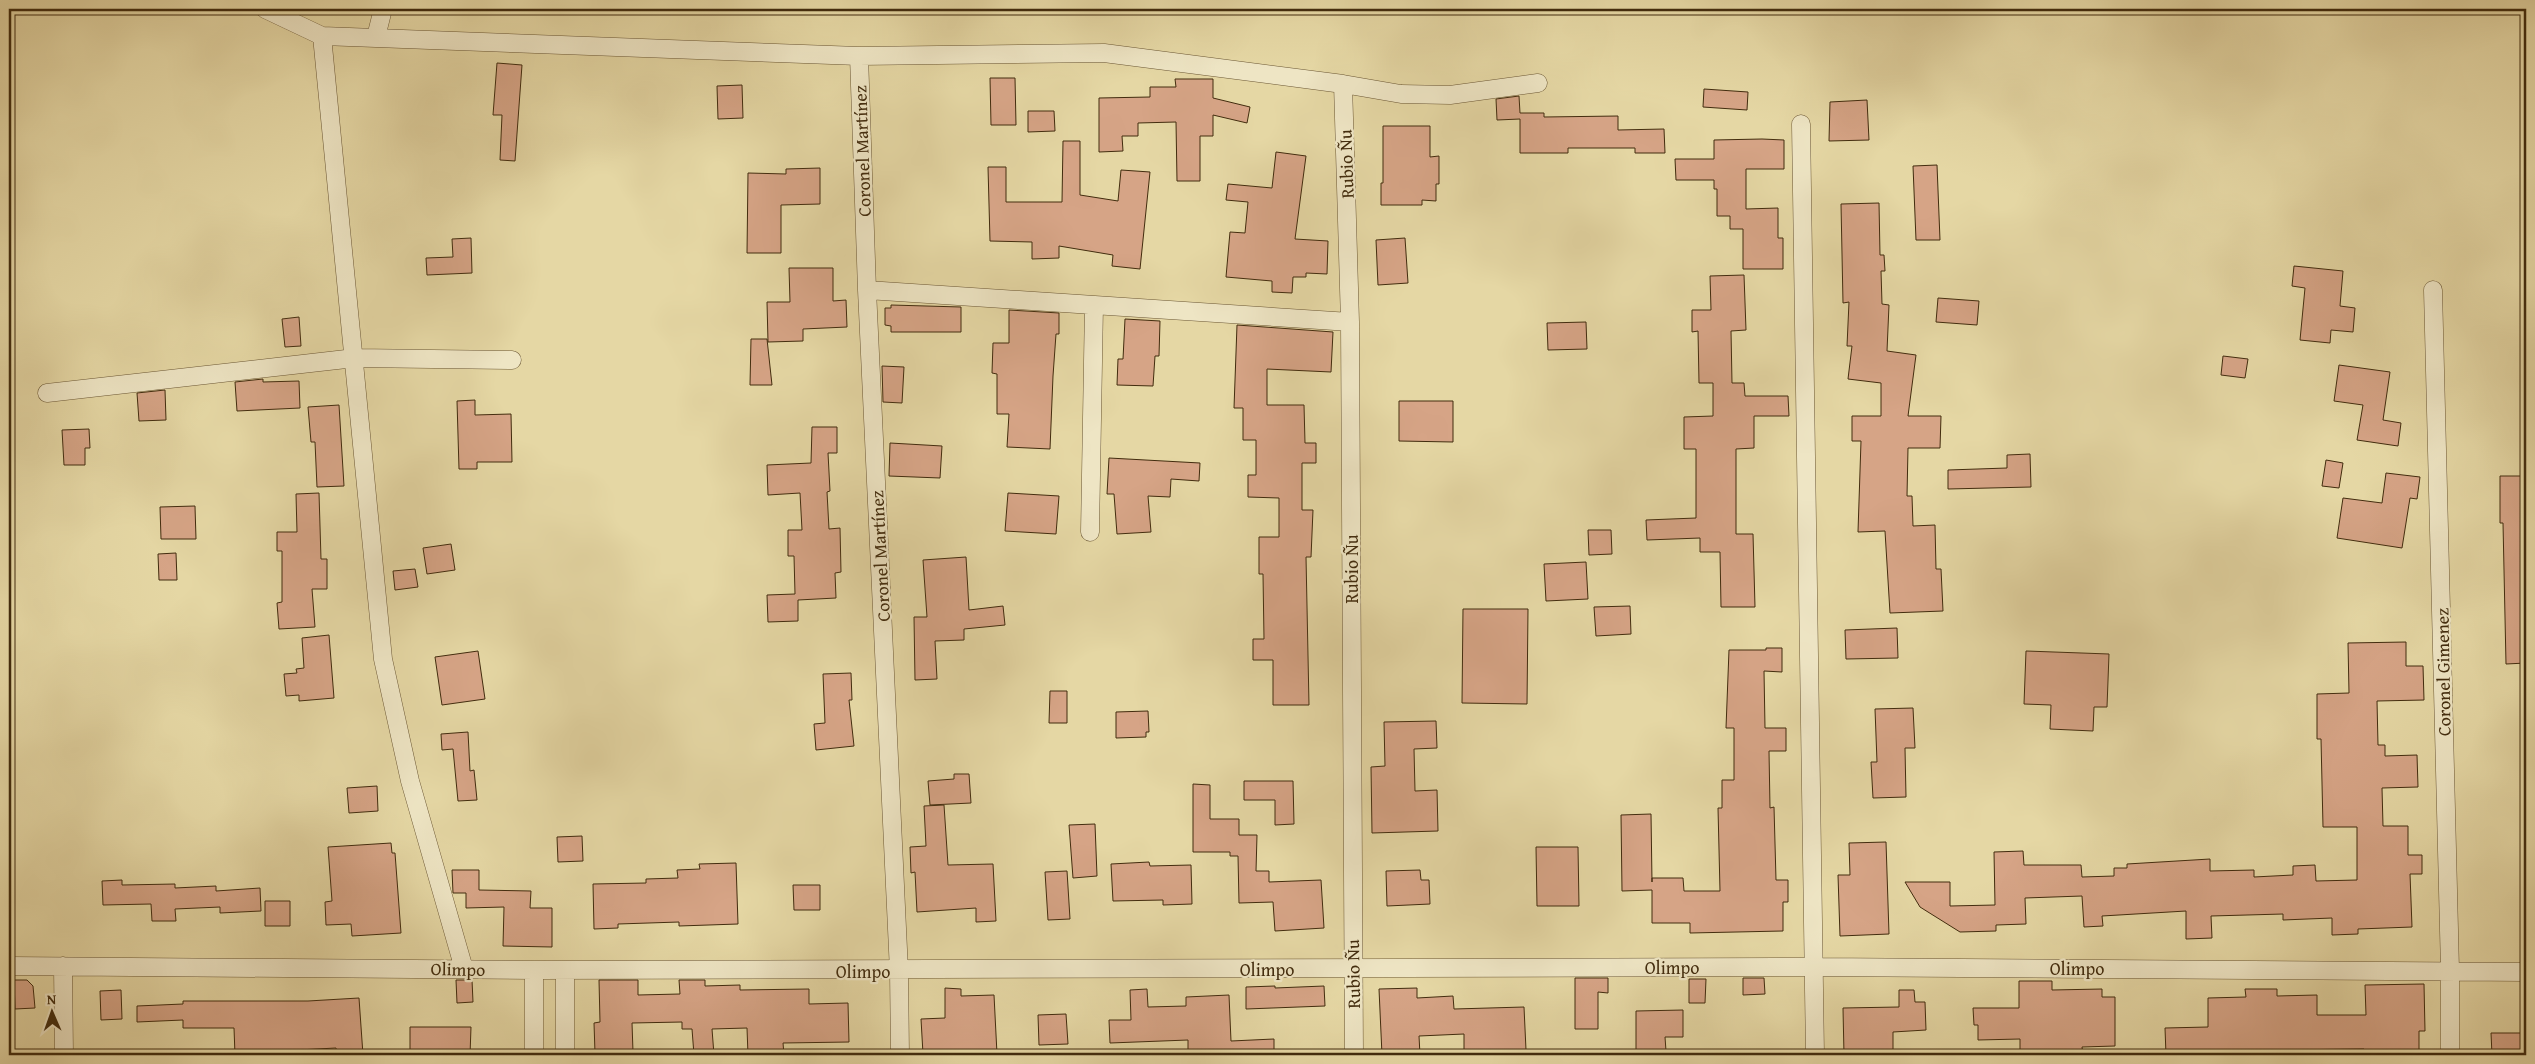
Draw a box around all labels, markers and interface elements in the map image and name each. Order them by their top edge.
street label: Coronel Martínez [846,85,878,217]
street label: Rubio Ñu [1331,129,1361,199]
street label: Coronel Martínez [863,490,897,622]
street label: Rubio Ñu [1338,534,1365,604]
street label: Coronel Gimenez [2428,608,2458,736]
street label: Rubio Ñu [1339,939,1367,1009]
street label: Olimpo [1645,954,1699,981]
street label: Olimpo [430,955,486,983]
street label: Olimpo [2050,955,2104,982]
street label: Olimpo [1240,956,1294,983]
street label: Olimpo [836,958,890,985]
north arrow [28,986,78,1036]
text: N [47,989,57,1009]

